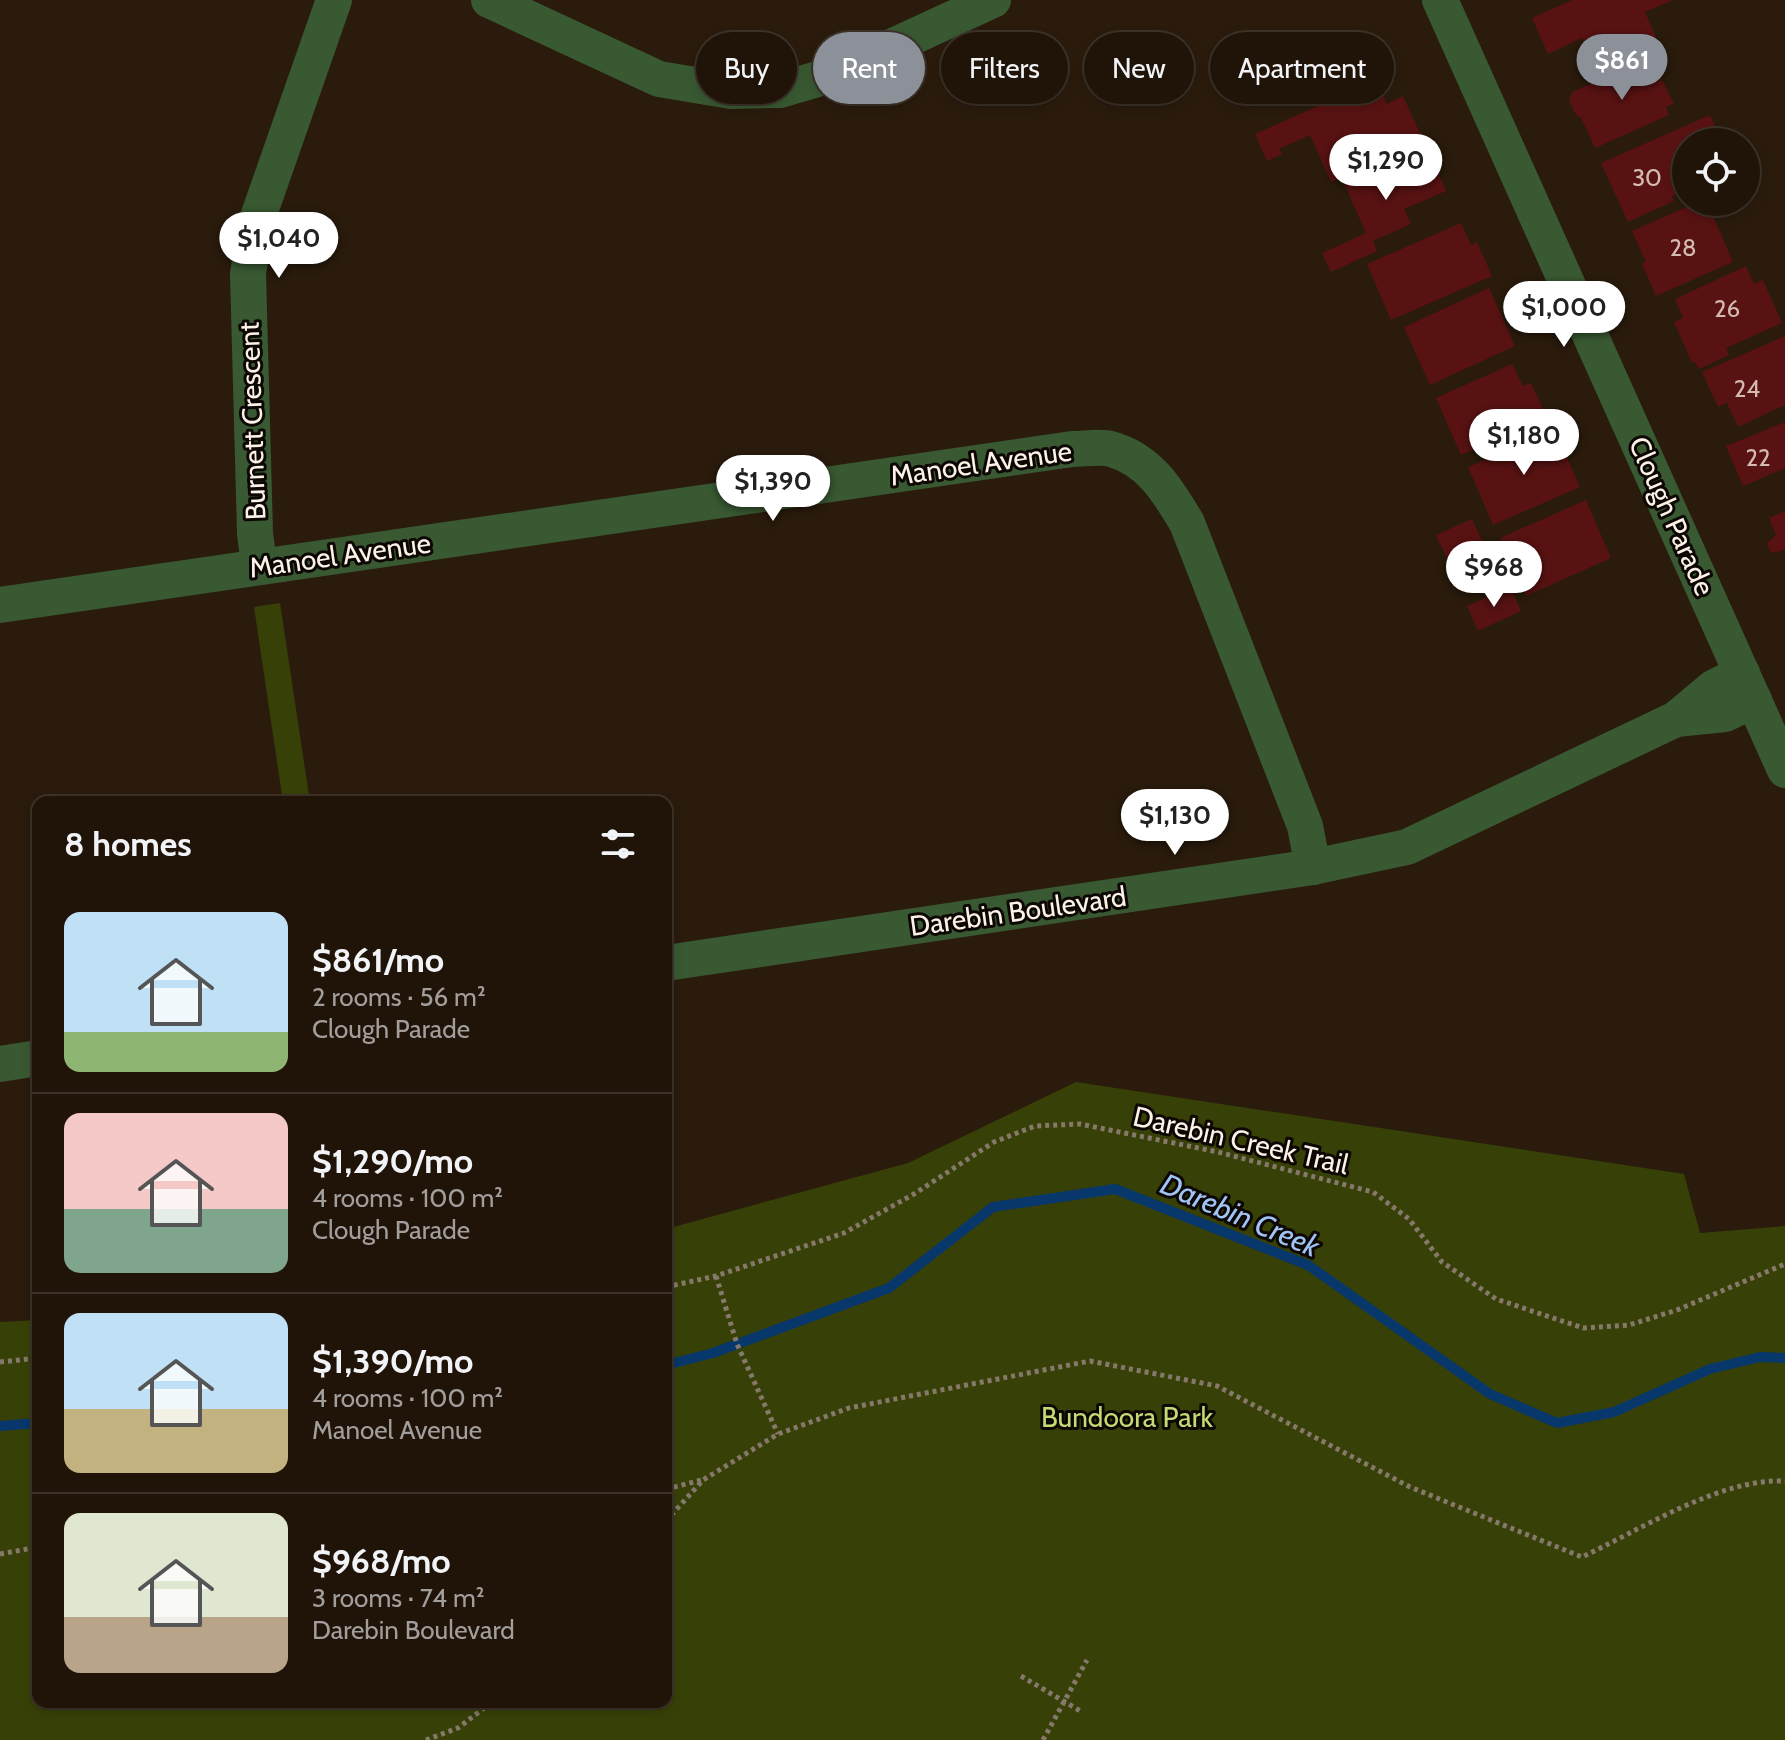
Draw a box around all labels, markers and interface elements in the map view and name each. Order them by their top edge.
chip: Buy [696,32,797,104]
chip: Rent [813,32,925,104]
chip: Filters [941,32,1068,104]
chip: New [1084,32,1194,104]
chip: Apartment [1210,32,1394,104]
pin: $861 [1575,34,1669,102]
text: $861 [1595,44,1650,76]
map controls [1672,128,1760,216]
button: locate [1672,128,1760,216]
pin: $1,290 [1321,134,1451,202]
text: $1,290 [1347,144,1425,176]
house number: 30 [1632,163,1662,192]
pin: $1,040 [214,212,344,280]
text: $1,040 [237,222,321,254]
house number: 28 [1669,233,1697,262]
pin: $1,000 [1499,281,1629,349]
text: $1,000 [1521,291,1607,323]
house number: 26 [1714,294,1740,323]
street label: Burnett Crescent [232,321,272,521]
house number: 24 [1734,374,1760,403]
pin: $1,180 [1459,409,1589,477]
text: $1,180 [1487,419,1561,451]
street label: Clough Parade [1622,431,1722,601]
street label: Manoel Avenue [888,433,1074,493]
house number: 22 [1745,443,1771,472]
pin: $1,390 [708,455,838,523]
text: $1,390 [734,465,812,497]
street label: Manoel Avenue [247,525,433,585]
pin: $968 [1447,541,1541,609]
text: $968 [1464,551,1524,583]
pin: $1,130 [1110,789,1240,857]
text: $1,130 [1139,799,1211,831]
icon: filters [596,822,640,866]
text: 8 homes [64,823,192,865]
street label: Darebin Boulevard [908,879,1128,943]
text: $861/mo [312,939,444,981]
icon: home [128,944,224,1040]
text: 2 rooms · 56 m² [312,981,486,1013]
text: Clough Parade [312,1013,470,1045]
street label: Darebin Creek Trail [1130,1099,1352,1181]
text: $1,290/mo [312,1140,473,1182]
icon: home [128,1145,224,1241]
water label: Darebin Creek [1155,1165,1326,1265]
text: 4 rooms · 100 m² [312,1182,503,1214]
text: Clough Parade [312,1214,470,1246]
text: $1,390/mo [312,1340,473,1382]
icon: home [128,1345,224,1441]
text: 4 rooms · 100 m² [312,1382,503,1414]
park label: Bundoora Park [1041,1400,1213,1434]
text: Manoel Avenue [312,1414,482,1446]
text: $968/mo [312,1540,451,1582]
icon: home [128,1545,224,1641]
text: 3 rooms · 74 m² [312,1582,484,1614]
text: Darebin Boulevard [312,1614,515,1646]

